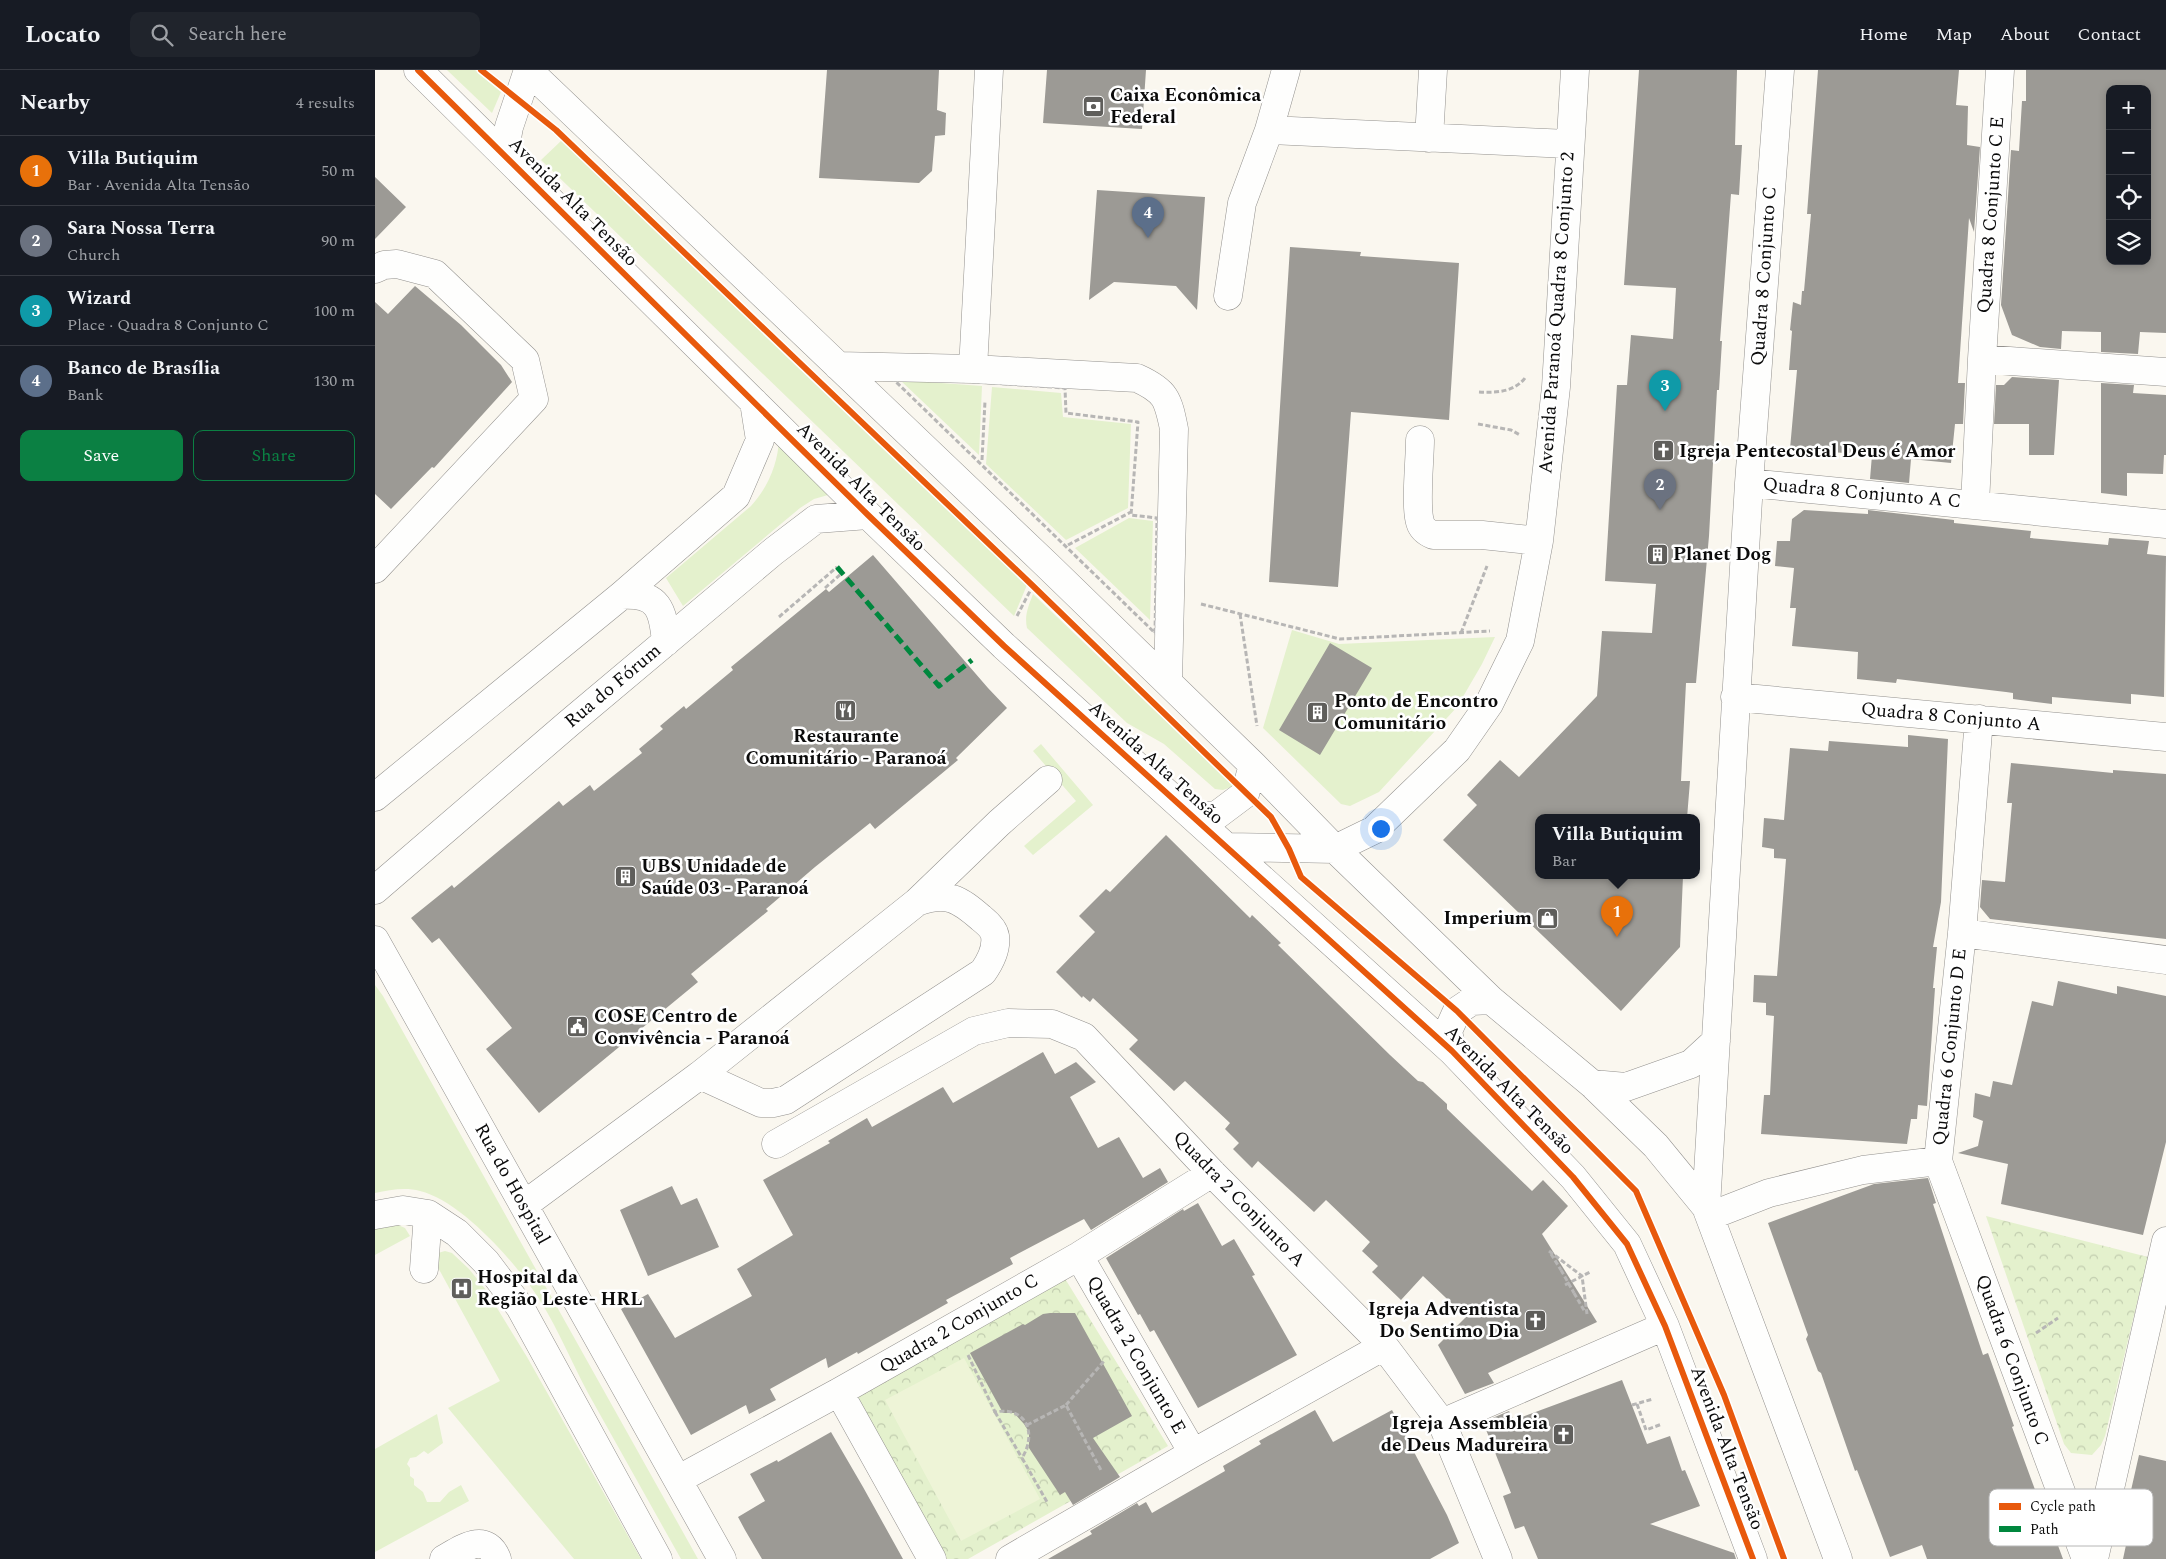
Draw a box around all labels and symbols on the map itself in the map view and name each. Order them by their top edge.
place label: Caixa Econômica Federal [1110,81,1262,132]
bank icon: Caixa Econômica Federal [1082,94,1106,118]
street label: Quadra 8 Conjunto C E [1970,116,2012,314]
street label: Avenida Alta Tensão [501,130,645,274]
street label: Avenida Paranoá Quadra 8 Conjunto 2 [1531,151,1583,475]
street label: Quadra 8 Conjunto C [1743,185,1785,367]
pin: 4 [1132,197,1164,238]
pin: 3 [1649,370,1681,411]
street label: Avenida Alta Tensão [789,415,933,559]
place label: Igreja Pentecostal Deus é Amor [1679,437,1956,466]
church icon: Igreja Pentecostal Deus é Amor [1651,439,1675,463]
pin: 2 [1644,469,1676,510]
street label: Quadra 8 Conjunto A C [1762,470,1962,516]
place label: Planet Dog [1673,540,1771,569]
building icon: Planet Dog [1645,542,1669,566]
street label: Rua do Fórum [558,637,668,735]
place label: Ponto de Encontro Comunitário [1334,687,1498,738]
street label: Avenida Alta Tensão [1082,694,1230,832]
street label: Quadra 8 Conjunto A [1860,695,2042,739]
restaurant icon: Restaurante Comunitário - Paranoá [834,698,858,722]
building icon: Ponto de Encontro Comunitário [1306,700,1330,724]
place label: Restaurante Comunitário - Paranoá [745,722,947,773]
your location [1368,816,1394,842]
place label: UBS Unidade de Saúde 03 - Paranoá [641,852,809,903]
building icon: UBS Unidade de Saúde 03 - Paranoá [613,865,637,889]
pin: 1 [1601,896,1633,937]
place label: Imperium [1443,904,1532,933]
shop icon: Imperium [1536,906,1560,930]
street label: Quadra 6 Conjunto D E [1925,947,1975,1147]
place label: COSE Centro de Convivência - Paranoá [594,1002,790,1053]
public building icon: COSE Centro de Convivência - Paranoá [566,1015,590,1039]
street label: Avenida Alta Tensão [1437,1018,1581,1162]
street label: Rua do Hospital [467,1118,557,1250]
street label: Quadra 2 Conjunto A [1166,1124,1312,1274]
place label: Hospital da Região Leste- HRL [477,1263,643,1314]
street label: Quadra 2 Conjunto C [874,1266,1044,1382]
street label: Quadra 2 Conjunto E [1079,1270,1193,1440]
street label: Quadra 6 Conjunto C [1968,1270,2056,1450]
hospital icon: Hospital da Região Leste- HRL [449,1276,473,1300]
place label: Igreja Adventista Do Sentimo Dia [1368,1295,1519,1346]
church icon: Igreja Adventista Do Sentimo Dia [1523,1308,1547,1332]
street label: Avenida Alta Tensão [1682,1362,1772,1534]
place label: Igreja Assembleia de Deus Madureira [1381,1409,1548,1460]
church icon: Igreja Assembleia de Deus Madureira [1552,1422,1576,1446]
legend [1989,1489,2153,1546]
text: Cycle path [2030,1496,2096,1517]
text: Path [2030,1519,2059,1540]

